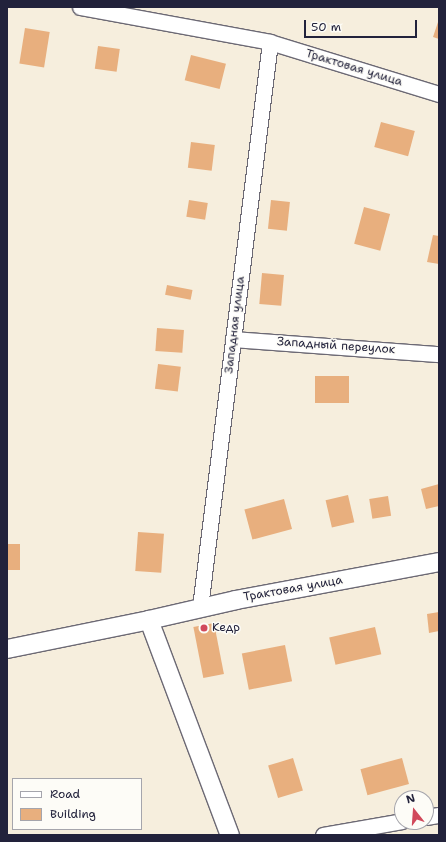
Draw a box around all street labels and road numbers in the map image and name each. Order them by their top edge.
street label: Трактовая улица [304,46,404,90]
street label: Западная улица [222,275,248,375]
street label: Западный переулок [276,335,396,357]
street label: Трактовая улица [242,573,344,605]

